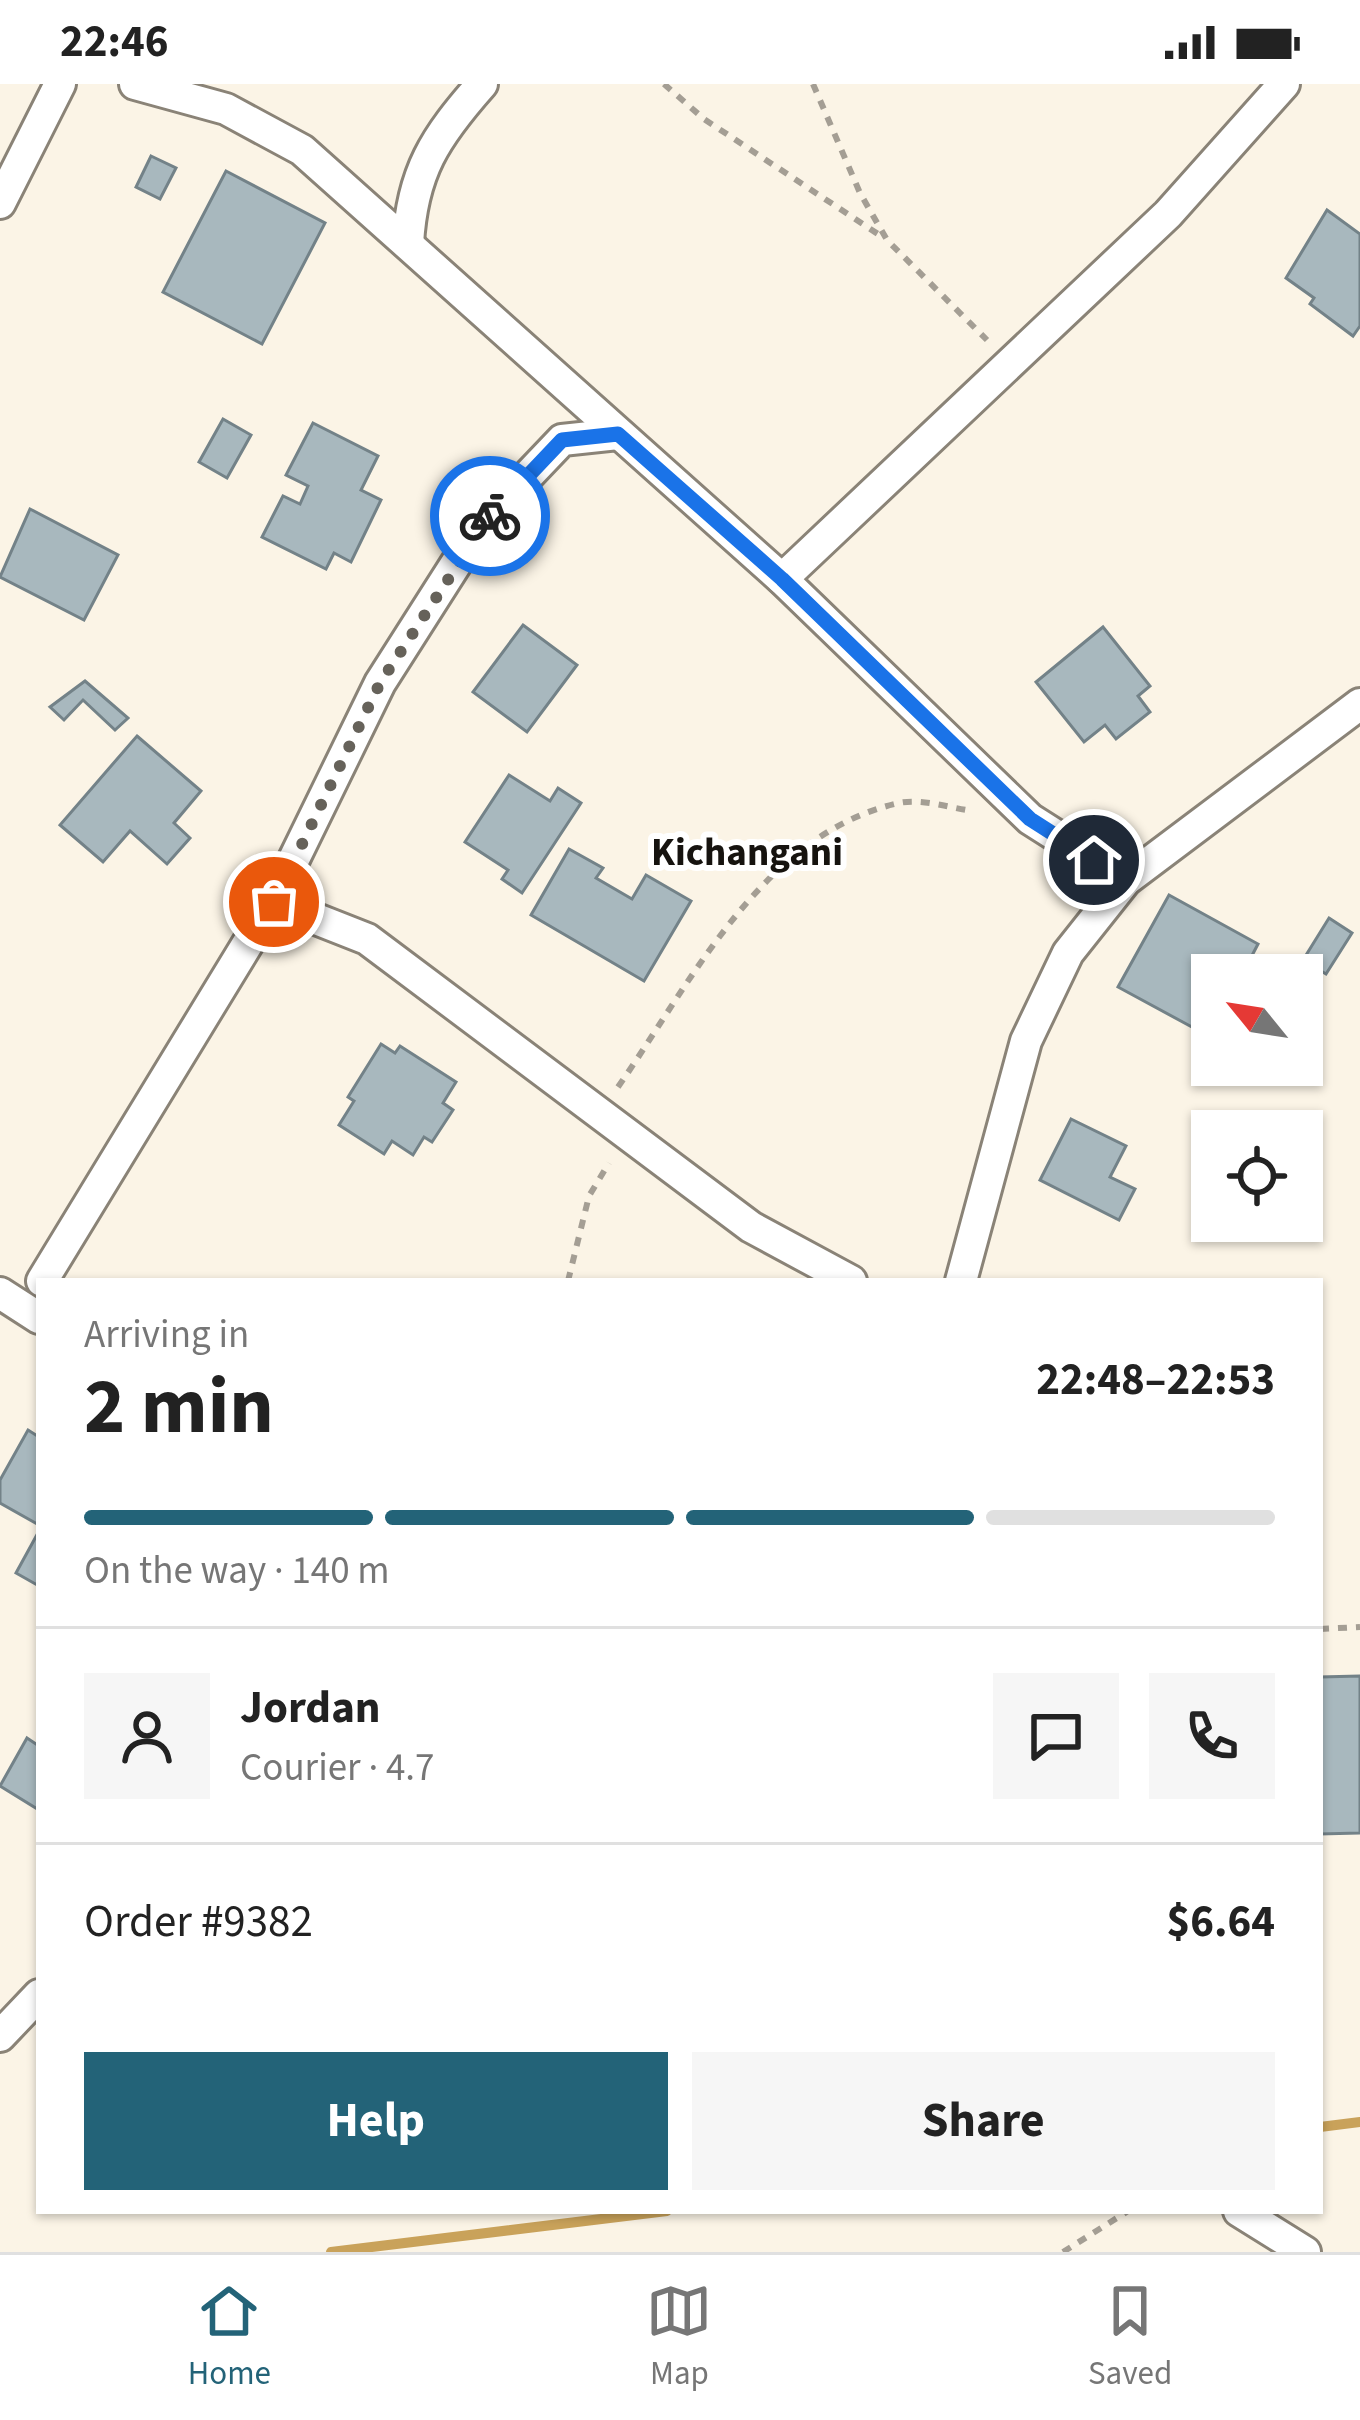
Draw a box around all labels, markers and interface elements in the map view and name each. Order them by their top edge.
text: 22:46 [60,10,169,74]
courier [430,456,550,576]
icon: bike [457,483,523,549]
pin [1043,809,1145,911]
district label: Kichangani [651,825,843,881]
icon: home [1061,827,1127,893]
pin [223,851,325,953]
icon: bag [241,869,307,935]
north arrow [1191,954,1323,1086]
map controls [1191,954,1323,1242]
button: locate [1191,1110,1323,1242]
text: Arriving in [84,1307,249,1363]
text: 22:48–22:53 [1036,1348,1275,1412]
text: 2 min [84,1352,274,1463]
text: On the way · 140 m [84,1543,390,1599]
button: person [84,1673,210,1799]
button: chat [993,1673,1119,1799]
button: phone [1149,1673,1275,1799]
text: Jordan [240,1676,381,1740]
text: Courier · 4.7 [240,1740,434,1796]
text: Order #9382 [84,1890,313,1954]
text: $6.64 [1166,1890,1275,1954]
button: Help [84,2052,668,2190]
button: Share [692,2052,1275,2190]
tab: Home [188,2278,271,2397]
tab: Map [646,2278,712,2397]
tab: Saved [1088,2278,1172,2397]

